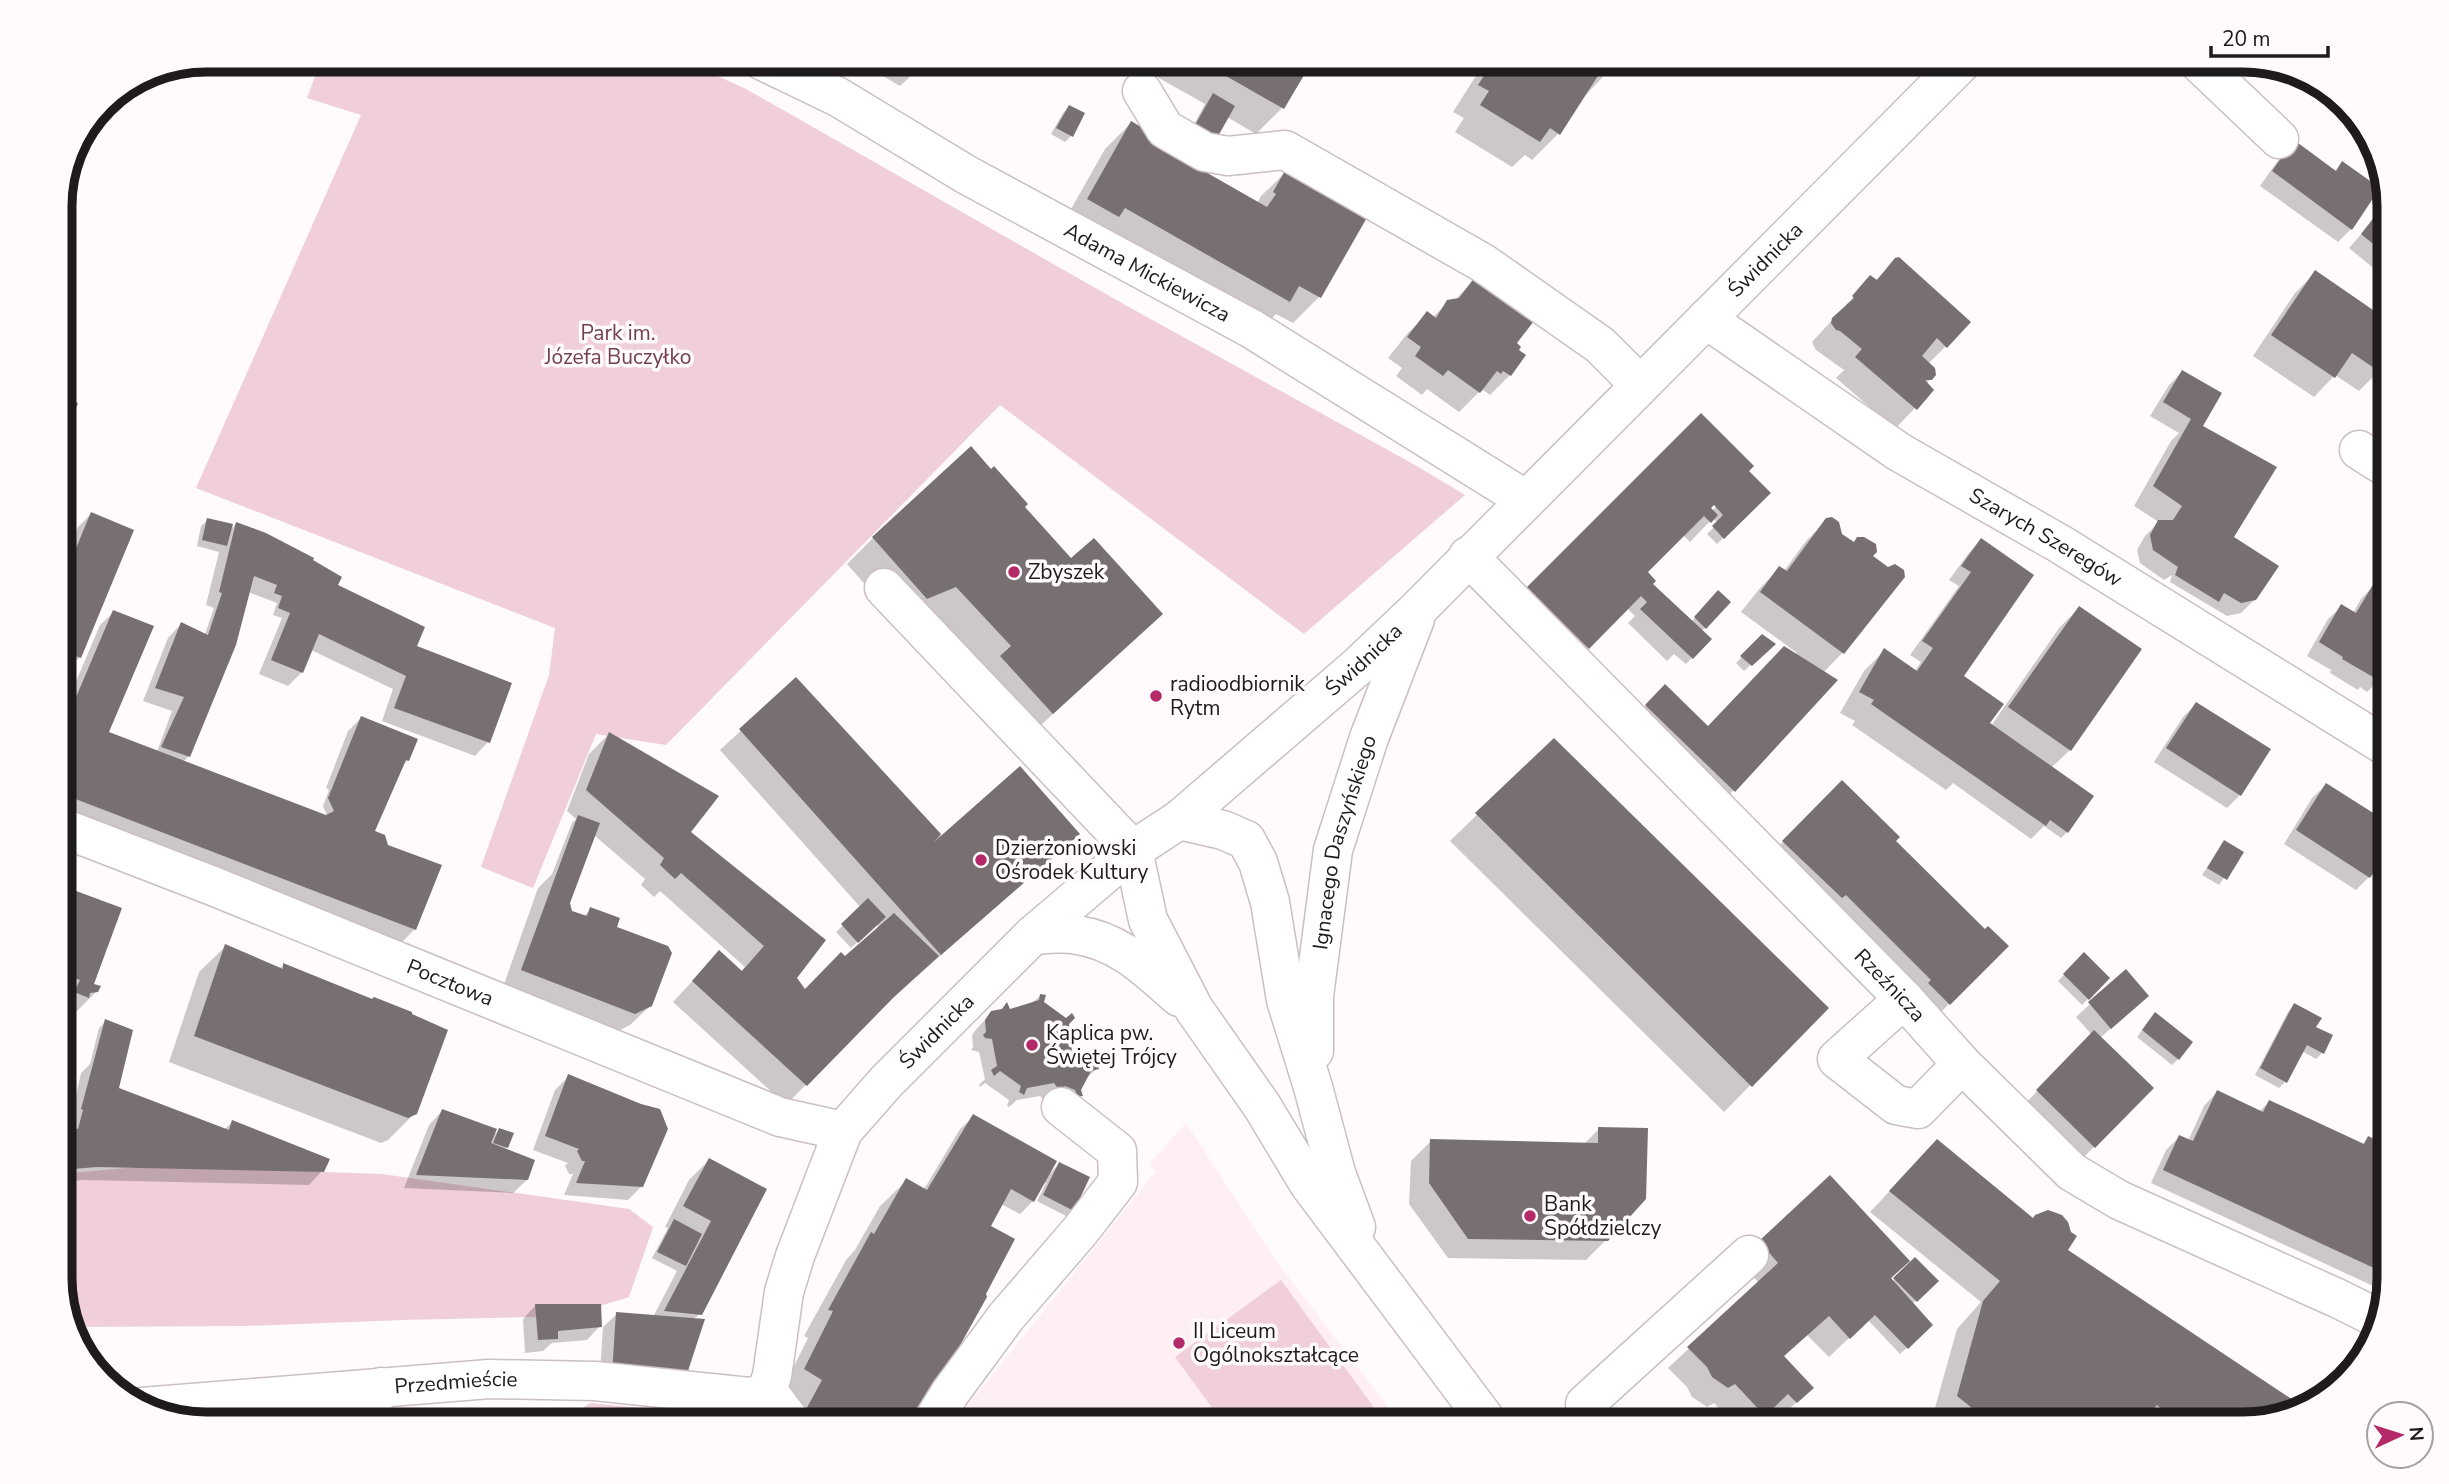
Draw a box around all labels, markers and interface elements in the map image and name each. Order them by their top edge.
scale bar [2211,14,2328,58]
text: 20 m [2222,25,2271,53]
street label: Adama Mickiewicza [1059,216,1235,329]
street label: Świdnicka [1722,216,1809,304]
park label: Park im. Józefa Buczyłko [544,319,691,371]
street label: Szarych Szeregów [1964,481,2128,593]
place label: Zbyszek [1028,558,1105,586]
marker: Zbyszek [1006,564,1022,580]
street label: Świdnicka [1319,617,1408,702]
place label: radioodbiornik Rytm [1170,670,1305,722]
marker: radioodbiornik Rytm [1148,688,1164,704]
street label: Ignacego Daszyńskiego [1306,731,1383,952]
place label: Dzierżoniowski Ośrodek Kultury [995,834,1149,886]
marker: Dzierżoniowski Ośrodek Kultury [973,852,989,868]
street label: Rzeźnicza [1848,943,1932,1028]
street label: Pocztowa [403,952,498,1013]
street label: Świdnicka [893,988,980,1075]
place label: Kaplica pw. Świętej Trójcy [1046,1019,1177,1071]
marker: Kaplica pw. Świętej Trójcy [1024,1037,1040,1053]
place label: Bank Spółdzielczy [1544,1190,1661,1242]
marker: Bank Spółdzielczy [1522,1208,1538,1224]
place label: II Liceum Ogólnokształcące [1193,1317,1359,1369]
marker: II Liceum Ogólnokształcące [1171,1335,1187,1351]
street label: Przedmieście [393,1365,518,1401]
north arrow [2365,1400,2435,1470]
text: N [2402,1426,2429,1442]

